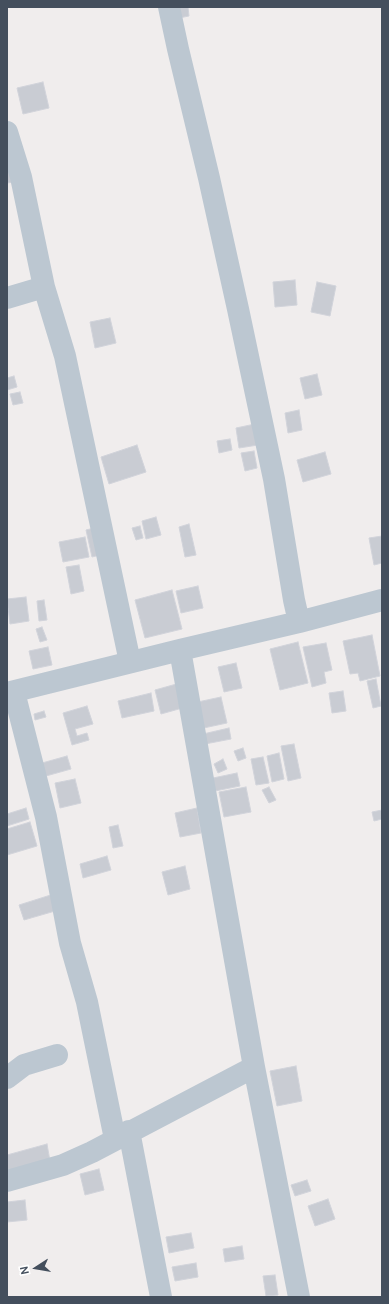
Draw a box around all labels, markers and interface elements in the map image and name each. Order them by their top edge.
north arrow [16,1248,56,1288]
text: N [17,1265,32,1276]

